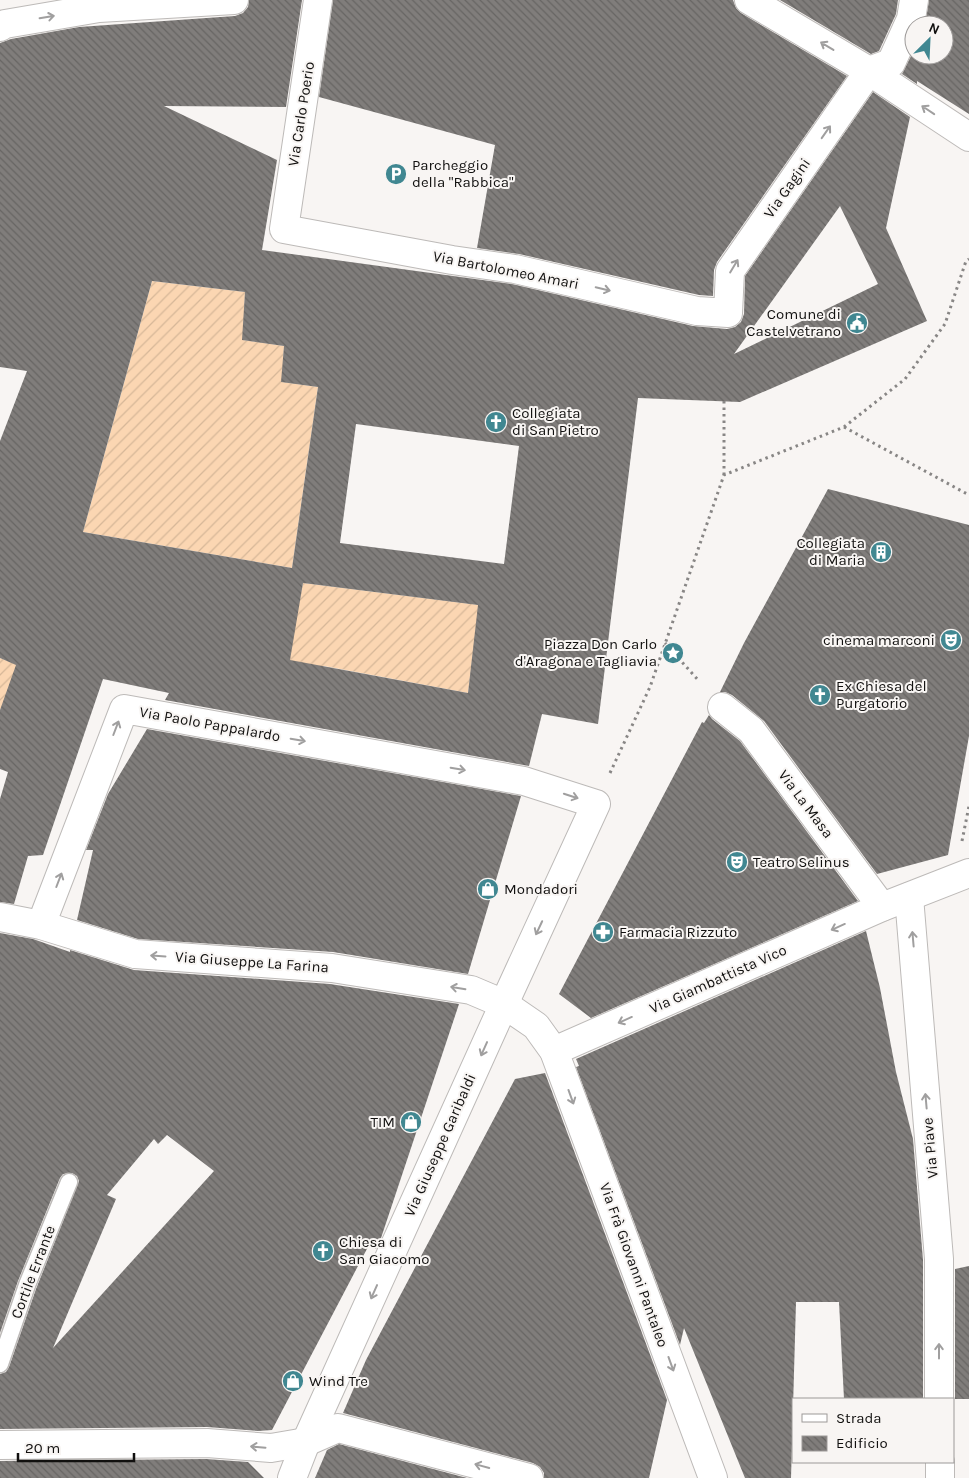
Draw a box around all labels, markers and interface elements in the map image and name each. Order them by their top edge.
one-way arrow [39,11,55,21]
north arrow [904,15,954,65]
text: N [926,19,942,38]
one-way arrow [821,40,835,50]
street label: Via Carlo Poerio [284,60,318,168]
one-way arrow [922,105,936,115]
one-way arrow [821,125,831,139]
street label: Via Gagini [760,155,814,221]
place label: Parcheggio della "Rabbica" [412,156,514,191]
parking icon: Parcheggio della "Rabbica" [384,162,408,186]
street label: Via Bartolomeo Amari [432,247,580,293]
one-way arrow [729,258,739,273]
one-way arrow [594,285,610,294]
place label: Comune di Castelvetrano [746,305,841,340]
public building icon: Comune di Castelvetrano [845,311,869,335]
place label: Collegiata di San Pietro [512,404,599,439]
church icon: Collegiata di San Pietro [484,410,508,434]
place label: Collegiata di Maria [796,534,865,569]
building icon: Collegiata di Maria [869,540,893,564]
theatre icon: cinema marconi [939,628,963,652]
place label: cinema marconi [823,631,935,649]
place label: Piazza Don Carlo d'Aragona e Tagliavia [515,635,657,670]
place icon: Piazza Don Carlo d'Aragona e Tagliavia [661,641,685,665]
place label: Ex Chiesa del Purgatorio [836,677,927,712]
church icon: Ex Chiesa del Purgatorio [808,683,832,707]
street label: Via Paolo Pappalardo [138,703,282,745]
one-way arrow [112,721,122,736]
one-way arrow [290,736,306,746]
one-way arrow [449,765,465,775]
street label: Via La Masa [775,766,837,842]
one-way arrow [562,792,578,801]
theatre icon: Teatro Selinus [725,850,749,874]
place label: Teatro Selinus [753,853,850,871]
one-way arrow [54,873,64,888]
shop icon: Mondadori [476,877,500,901]
place label: Mondadori [504,880,578,898]
one-way arrow [534,920,543,935]
pharmacy icon: Farmacia Rizzuto [591,920,615,944]
one-way arrow [831,922,846,932]
place label: Farmacia Rizzuto [619,923,737,941]
one-way arrow [908,931,917,947]
street label: Via Giambattista Vico [647,941,789,1017]
street label: Via Giuseppe La Farina [174,948,330,976]
one-way arrow [150,951,166,960]
one-way arrow [450,983,466,993]
one-way arrow [618,1016,633,1026]
one-way arrow [478,1041,488,1056]
street label: Via Giuseppe Garibaldi [400,1071,480,1219]
one-way arrow [567,1088,576,1104]
one-way arrow [921,1093,931,1109]
shop icon: TIM [399,1110,423,1134]
place label: TIM [371,1113,395,1131]
street label: Via Piave [918,1117,942,1179]
street label: Via Frà Giovanni Pantaleo [596,1180,672,1350]
street label: Cortile Errante [7,1223,59,1321]
place label: Chiesa di San Giacomo [339,1233,430,1268]
church icon: Chiesa di San Giacomo [311,1239,335,1263]
one-way arrow [368,1284,378,1299]
one-way arrow [934,1343,944,1359]
one-way arrow [667,1356,676,1371]
shop icon: Wind Tre [281,1369,305,1393]
place label: Wind Tre [309,1372,368,1390]
legend [792,1398,954,1463]
text: Strada [836,1409,882,1427]
scale bar [18,1430,134,1462]
text: Edificio [836,1434,888,1452]
text: 20 m [25,1439,60,1457]
one-way arrow [250,1443,266,1452]
one-way arrow [475,1460,491,1470]

